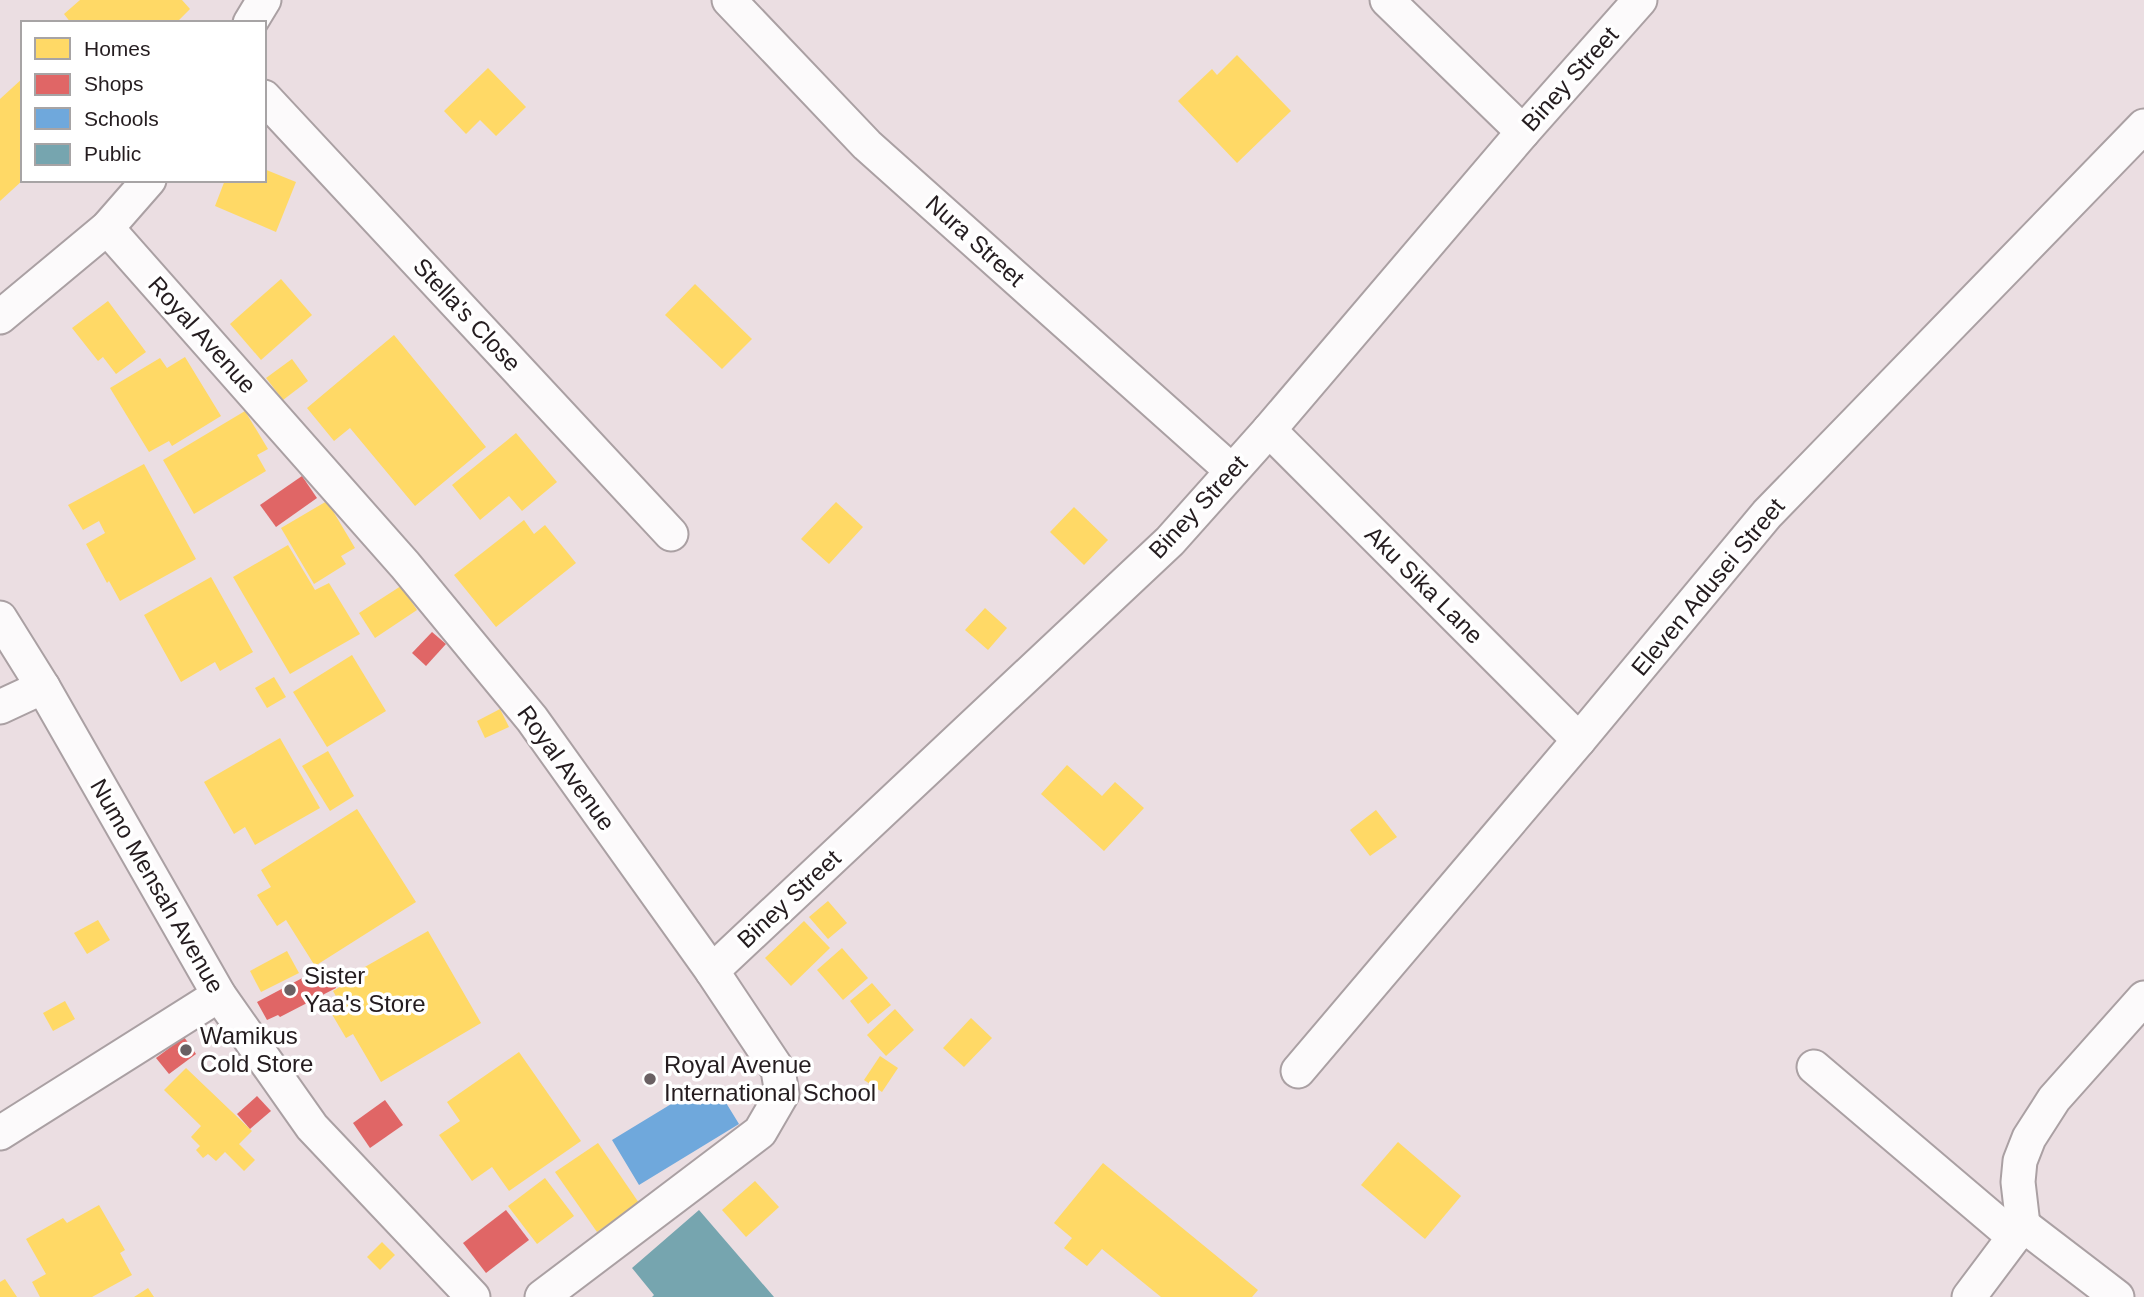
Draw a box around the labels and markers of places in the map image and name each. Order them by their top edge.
place label: Sister Yaa's Store [304,962,426,1017]
marker: Sister Yaa's Store [282,982,298,998]
place label: Wamikus Cold Store [200,1022,313,1077]
marker: Wamikus Cold Store [178,1042,194,1058]
place label: Royal Avenue International School [664,1051,876,1106]
marker: Royal Avenue International School [642,1071,658,1087]

